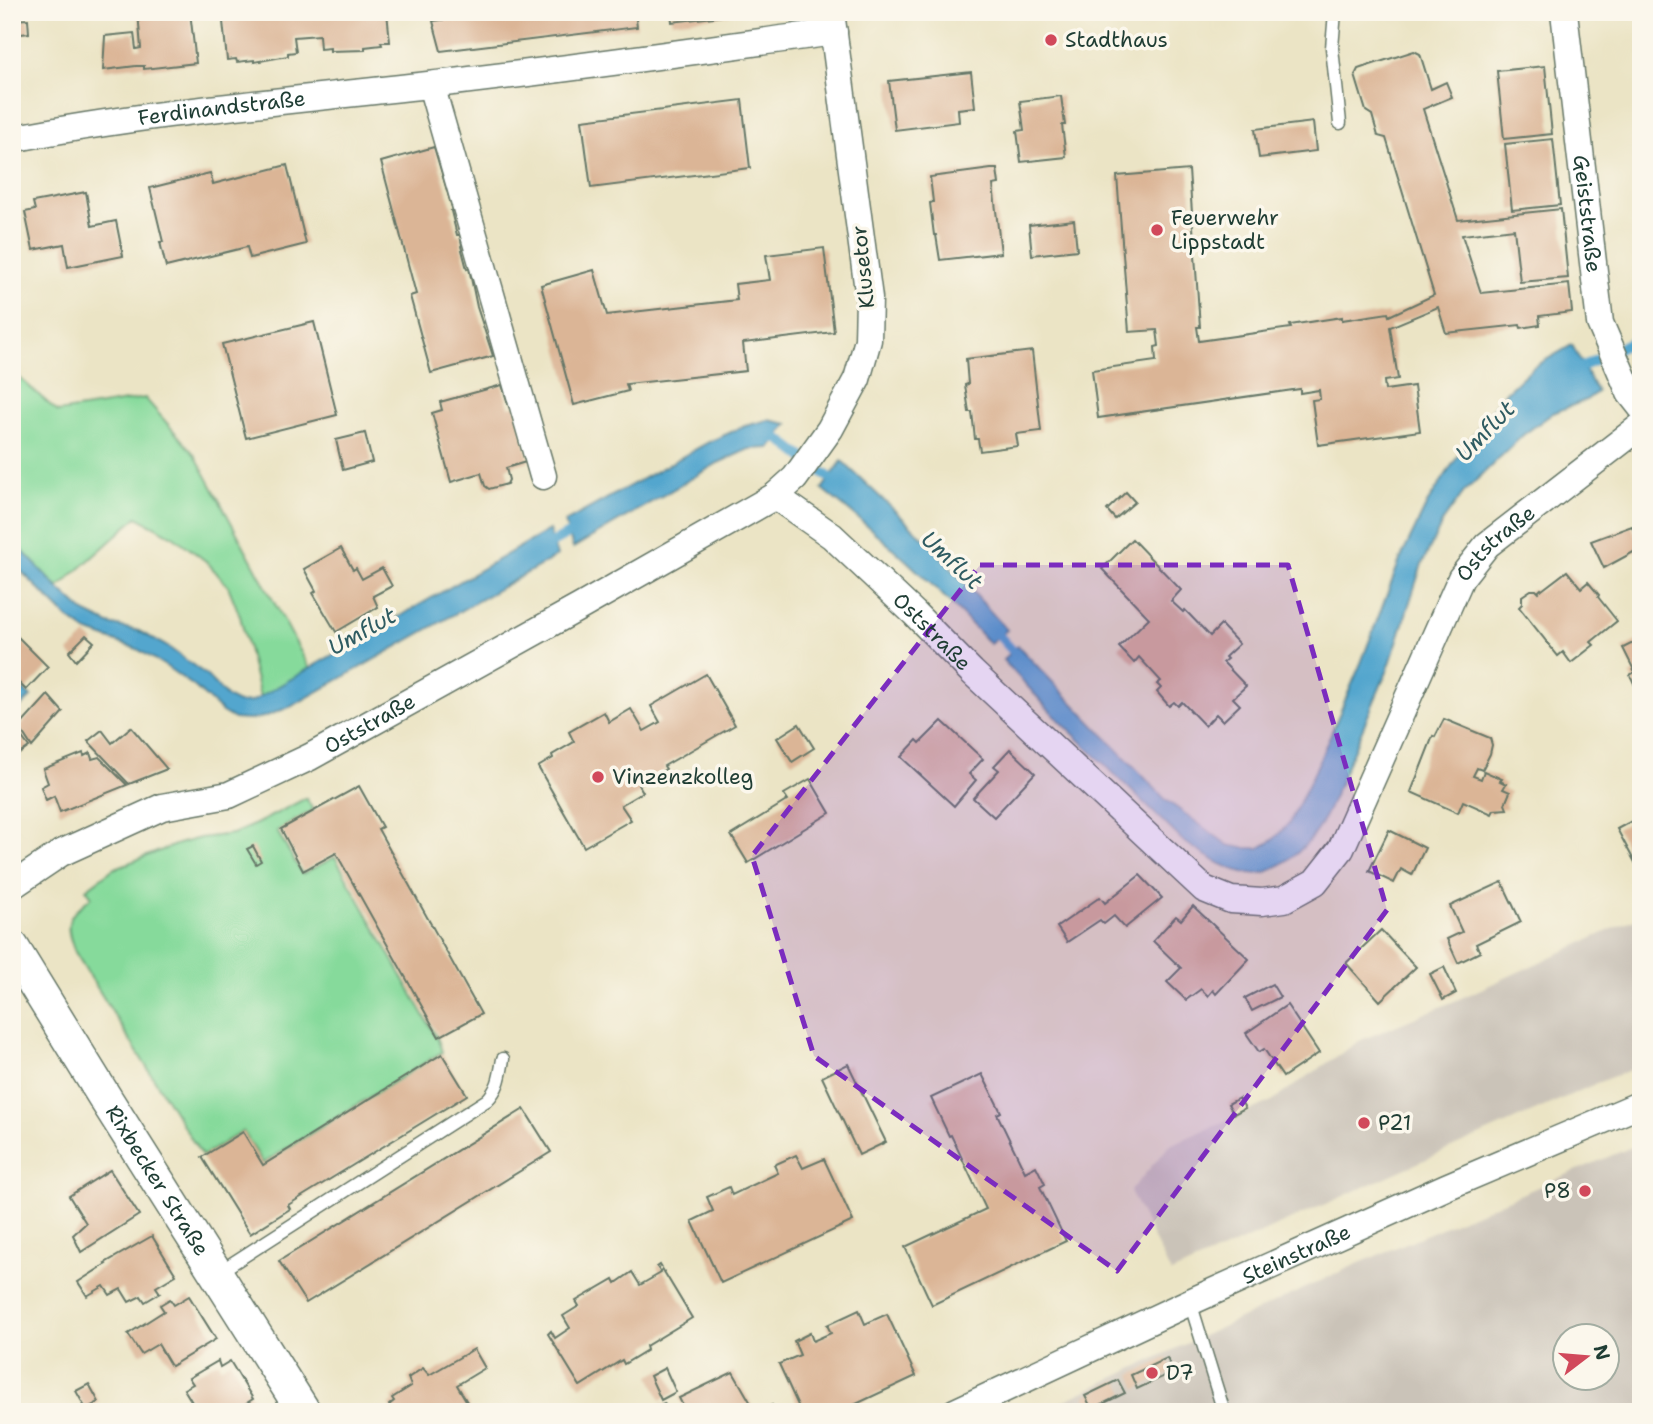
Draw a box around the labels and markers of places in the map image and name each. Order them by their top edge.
place label: Stadthaus [1065,26,1168,54]
marker: Stadthaus [1043,32,1059,48]
place label: Feuerwehr Lippstadt [1171,204,1279,256]
marker: Feuerwehr Lippstadt [1149,222,1165,238]
place label: Vinzenzkolleg [612,763,753,791]
marker: Vinzenzkolleg [590,769,606,785]
place label: P21 [1378,1109,1412,1137]
marker: P21 [1356,1115,1372,1131]
place label: P8 [1544,1177,1571,1205]
marker: P8 [1577,1183,1593,1199]
place label: D7 [1166,1359,1194,1387]
marker: D7 [1144,1365,1160,1381]

